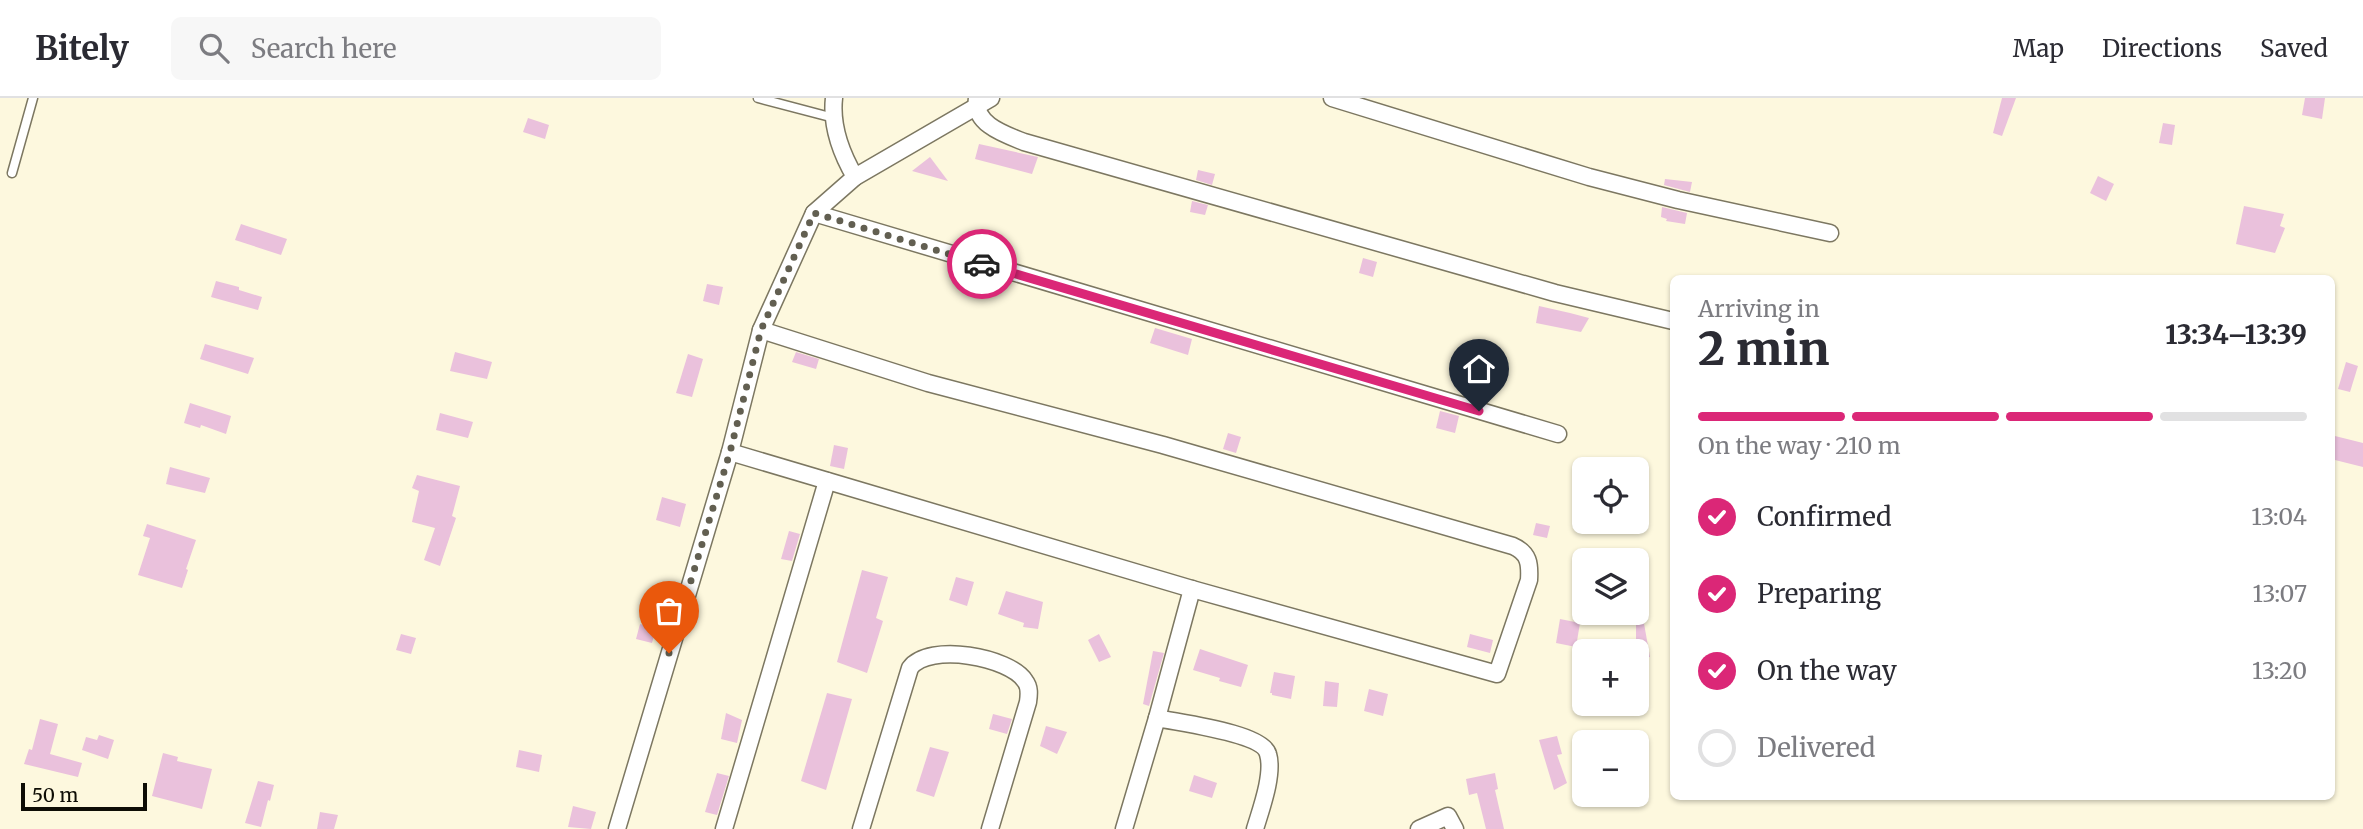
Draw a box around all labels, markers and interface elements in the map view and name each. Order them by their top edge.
search box [171,17,661,80]
text: Bitely [35,28,129,69]
icon: search [195,29,233,67]
text: Search here [251,32,397,65]
text: Map [2013,33,2064,64]
text: Directions [2102,33,2222,64]
text: Saved [2260,33,2328,64]
courier [947,229,1017,299]
icon: car [963,245,1001,283]
text: Arriving in [1698,294,1820,323]
text: 13:34–13:39 [2165,318,2307,351]
text: 2 min [1698,320,1830,378]
pin [1449,339,1509,411]
icon: home [1460,350,1498,388]
text: On the way · 210 m [1698,431,1901,460]
map controls [1572,457,1649,807]
button: locate [1572,457,1649,534]
icon: check [1698,498,1736,536]
text: Confirmed [1757,500,1892,533]
text: 13:04 [2251,502,2307,531]
button: layers [1572,548,1649,625]
icon: check [1698,575,1736,613]
text: Preparing [1757,577,1881,610]
text: 13:07 [2252,579,2307,608]
pin [639,581,699,653]
icon: bag [650,592,688,630]
button: + [1572,639,1649,716]
icon: check [1698,652,1736,690]
text: On the way [1757,654,1897,687]
text: 13:20 [2252,656,2307,685]
button: − [1572,730,1649,807]
text: Delivered [1757,731,1876,764]
scale bar [21,780,147,812]
text: 50 m [32,783,78,807]

